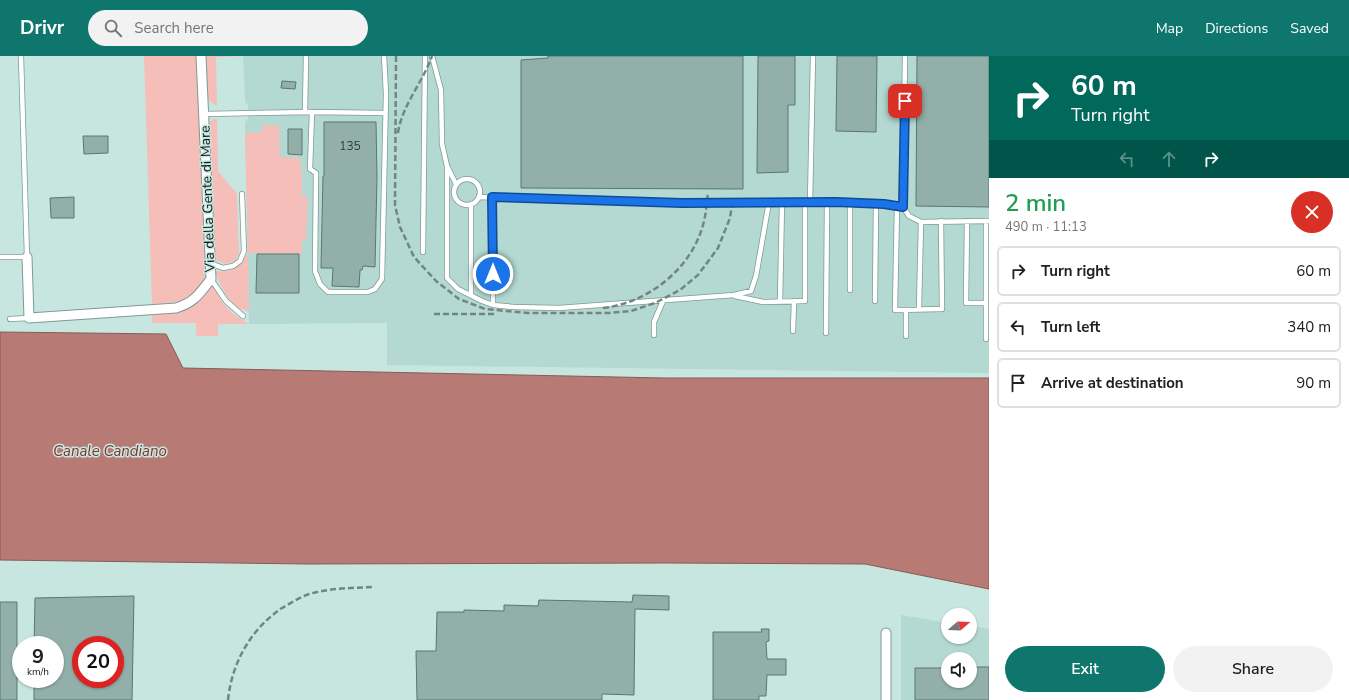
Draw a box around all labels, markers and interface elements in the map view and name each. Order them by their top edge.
search box [88,10,368,46]
text: Drivr [20,15,64,41]
icon: search [102,17,124,39]
text: Search here [134,18,214,38]
text: Map [1156,19,1183,38]
text: Directions [1205,19,1268,38]
text: Saved [1290,19,1329,38]
text: 60 m [1071,67,1137,105]
icon: right [1005,72,1057,124]
pin [888,84,922,118]
icon: arrive [894,90,916,112]
text: Turn right [1071,103,1150,127]
street label: Via della Gente di Mare [195,125,220,274]
house number: 135 [339,138,361,154]
icon: left [1116,148,1138,170]
icon: ahead [1158,148,1180,170]
icon: right [1200,148,1222,170]
text: 2 min [1005,187,1066,219]
button: close [1291,191,1333,233]
text: 490 m · 11:13 [1005,218,1087,236]
position arrow [472,253,514,295]
icon: right [1007,260,1029,282]
text: Turn right [1041,261,1110,281]
text: 60 m [1296,261,1331,281]
icon: left [1007,316,1029,338]
text: Turn left [1041,317,1100,337]
text: 340 m [1287,317,1331,337]
icon: arrive [1007,372,1029,394]
text: Arrive at destination [1041,373,1184,393]
text: 90 m [1296,373,1331,393]
water label: Canale Candiano [53,441,167,461]
north arrow [941,608,977,644]
map controls [941,608,977,688]
speed limit sign: 20 [72,636,124,688]
text: 9 [32,643,44,670]
button: Exit [1005,646,1165,692]
button: Share [1173,646,1333,692]
button: sound [941,652,977,688]
text: km/h [27,665,49,679]

